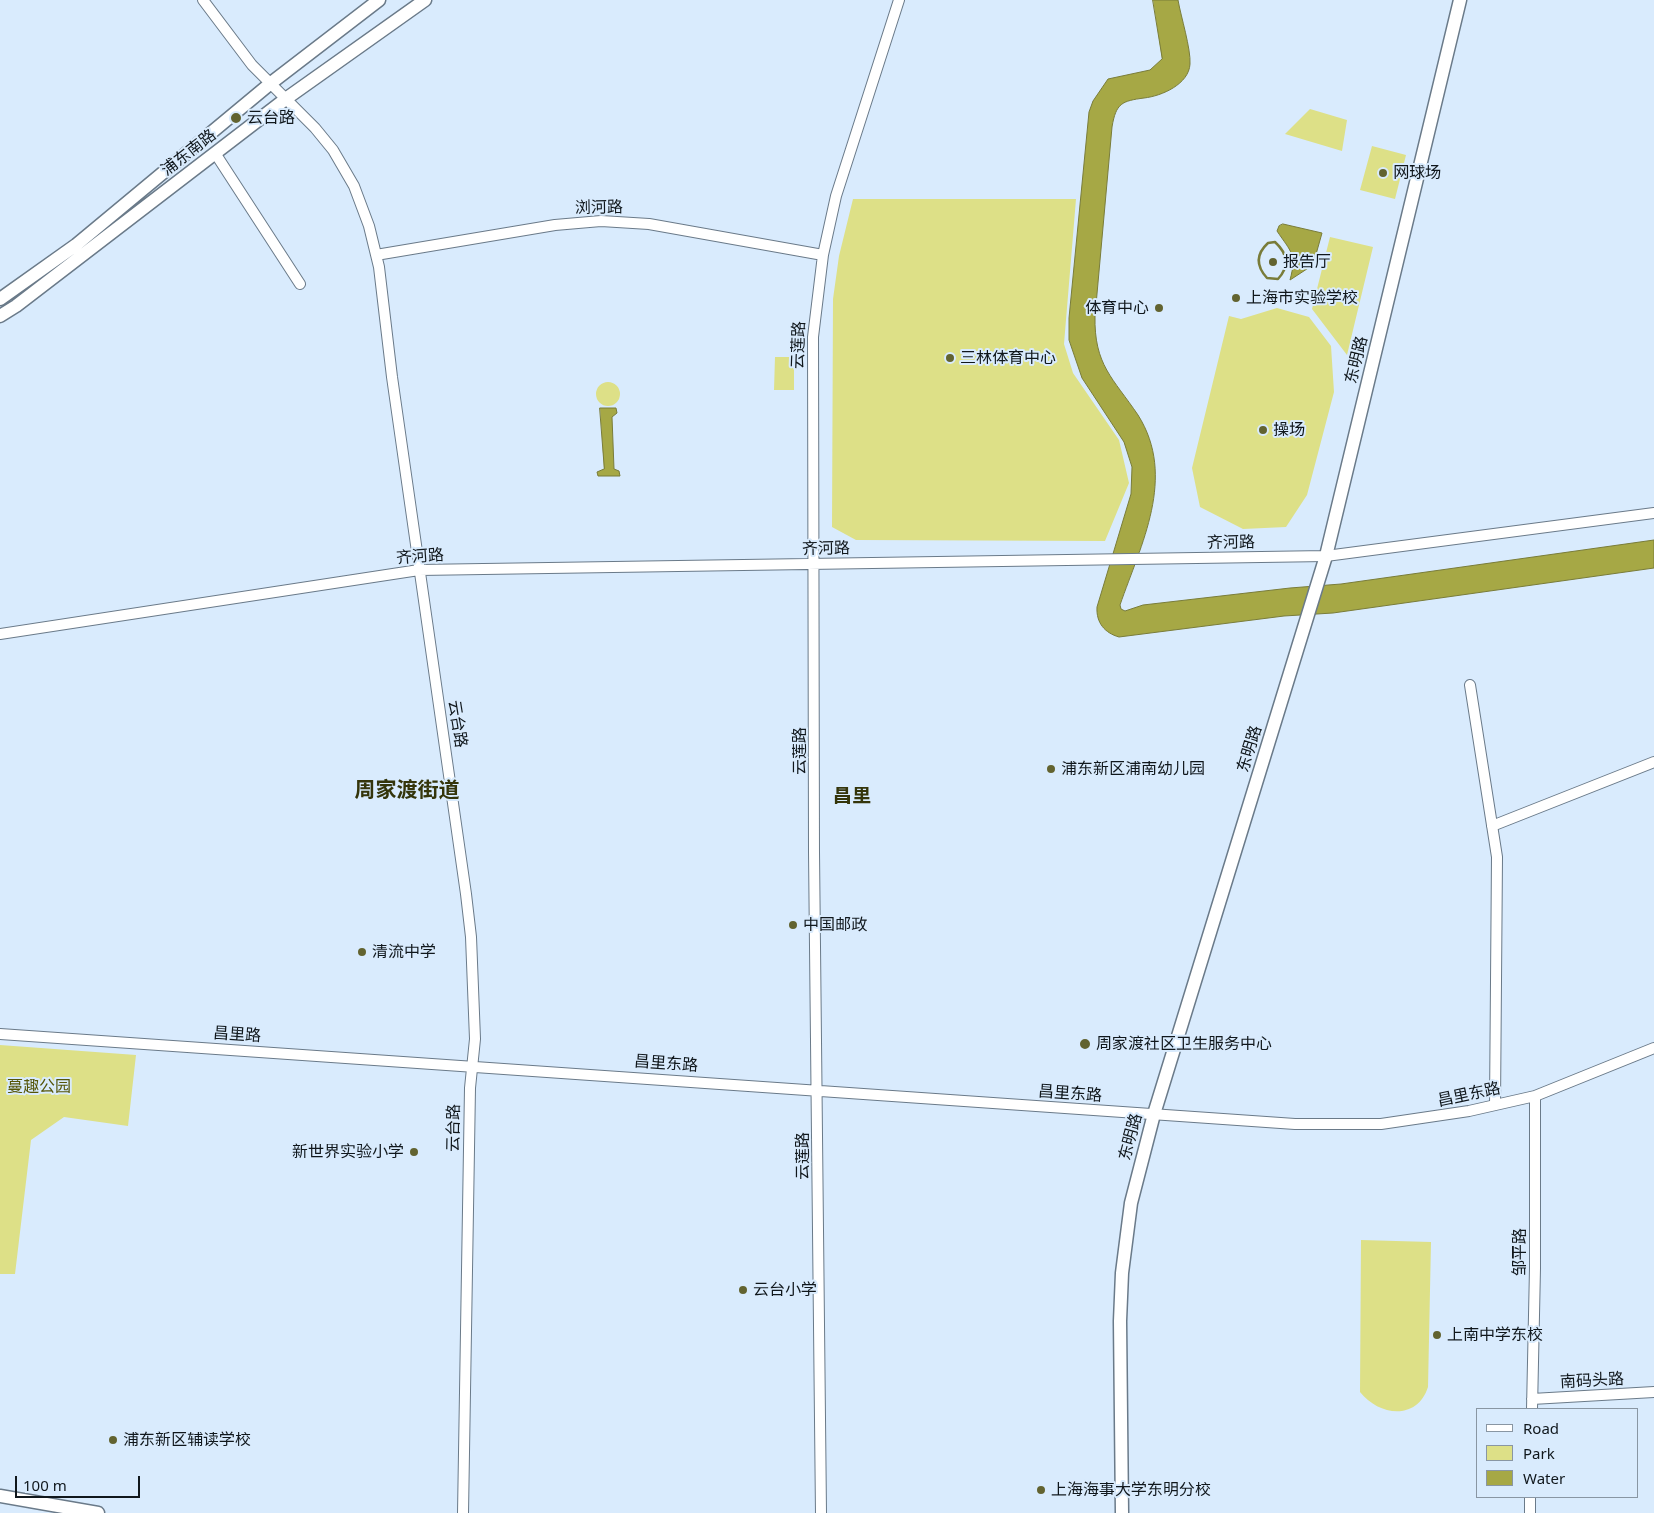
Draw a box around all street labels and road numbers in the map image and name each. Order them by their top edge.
street label: 浦东南路 [158,126,220,180]
street label: 浏河路 [575,198,623,218]
street label: 云莲路 [789,321,809,369]
street label: 东明路 [1342,334,1372,386]
street label: 齐河路 [1207,533,1255,553]
street label: 齐河路 [802,539,850,559]
street label: 齐河路 [395,546,445,568]
street label: 云台路 [444,699,470,749]
street label: 东明路 [1234,723,1266,775]
street label: 云莲路 [790,727,810,775]
street label: 昌里路 [212,1024,262,1046]
street label: 昌里东路 [633,1052,699,1076]
street label: 昌里东路 [1436,1079,1502,1111]
street label: 昌里东路 [1037,1082,1103,1106]
street label: 云台路 [444,1104,464,1152]
street label: 东明路 [1116,1111,1146,1163]
street label: 云莲路 [793,1132,813,1180]
street label: 邹平路 [1510,1228,1530,1276]
street label: 南码头路 [1560,1370,1624,1392]

